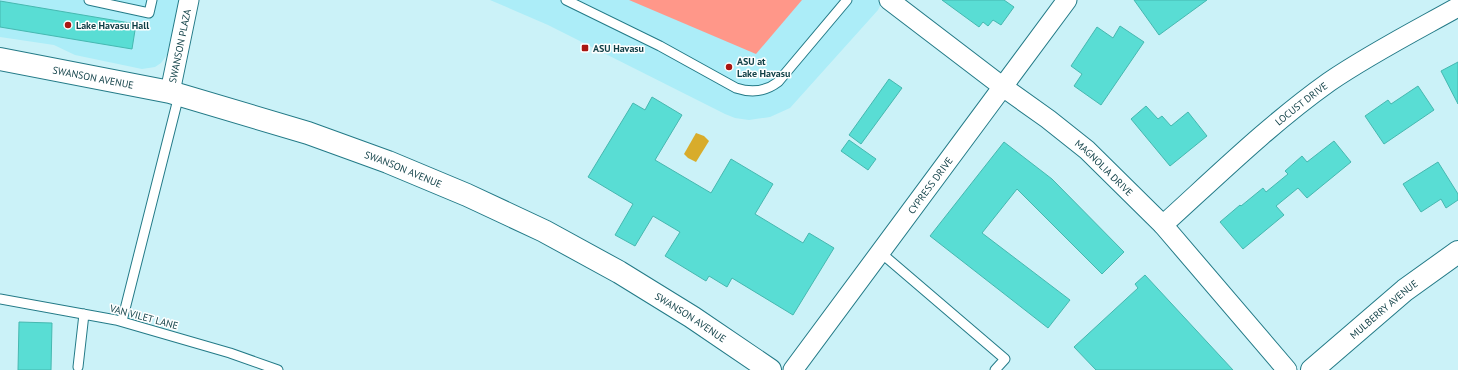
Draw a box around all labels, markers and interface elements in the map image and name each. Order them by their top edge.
street label: SWANSON PLAZA [166,8,193,84]
place label: Lake Havasu Hall [76,19,149,32]
marker: Lake Havasu Hall [63,20,73,30]
place label: ASU Havasu [593,42,644,55]
marker: ASU Havasu [580,43,590,53]
place label: ASU at Lake Havasu [737,55,790,80]
marker: ASU at Lake Havasu [724,62,734,72]
street label: SWANSON AVENUE [52,63,135,91]
street label: LOCUST DRIVE [1272,79,1330,128]
street label: MAGNOLIA DRIVE [1072,137,1136,199]
street label: SWANSON AVENUE [363,148,444,190]
street label: CYPRESS DRIVE [905,154,955,216]
street label: MULBERRY AVENUE [1347,277,1420,341]
street label: SWANSON AVENUE [653,289,729,345]
street label: VAN VILET LANE [107,301,180,332]

